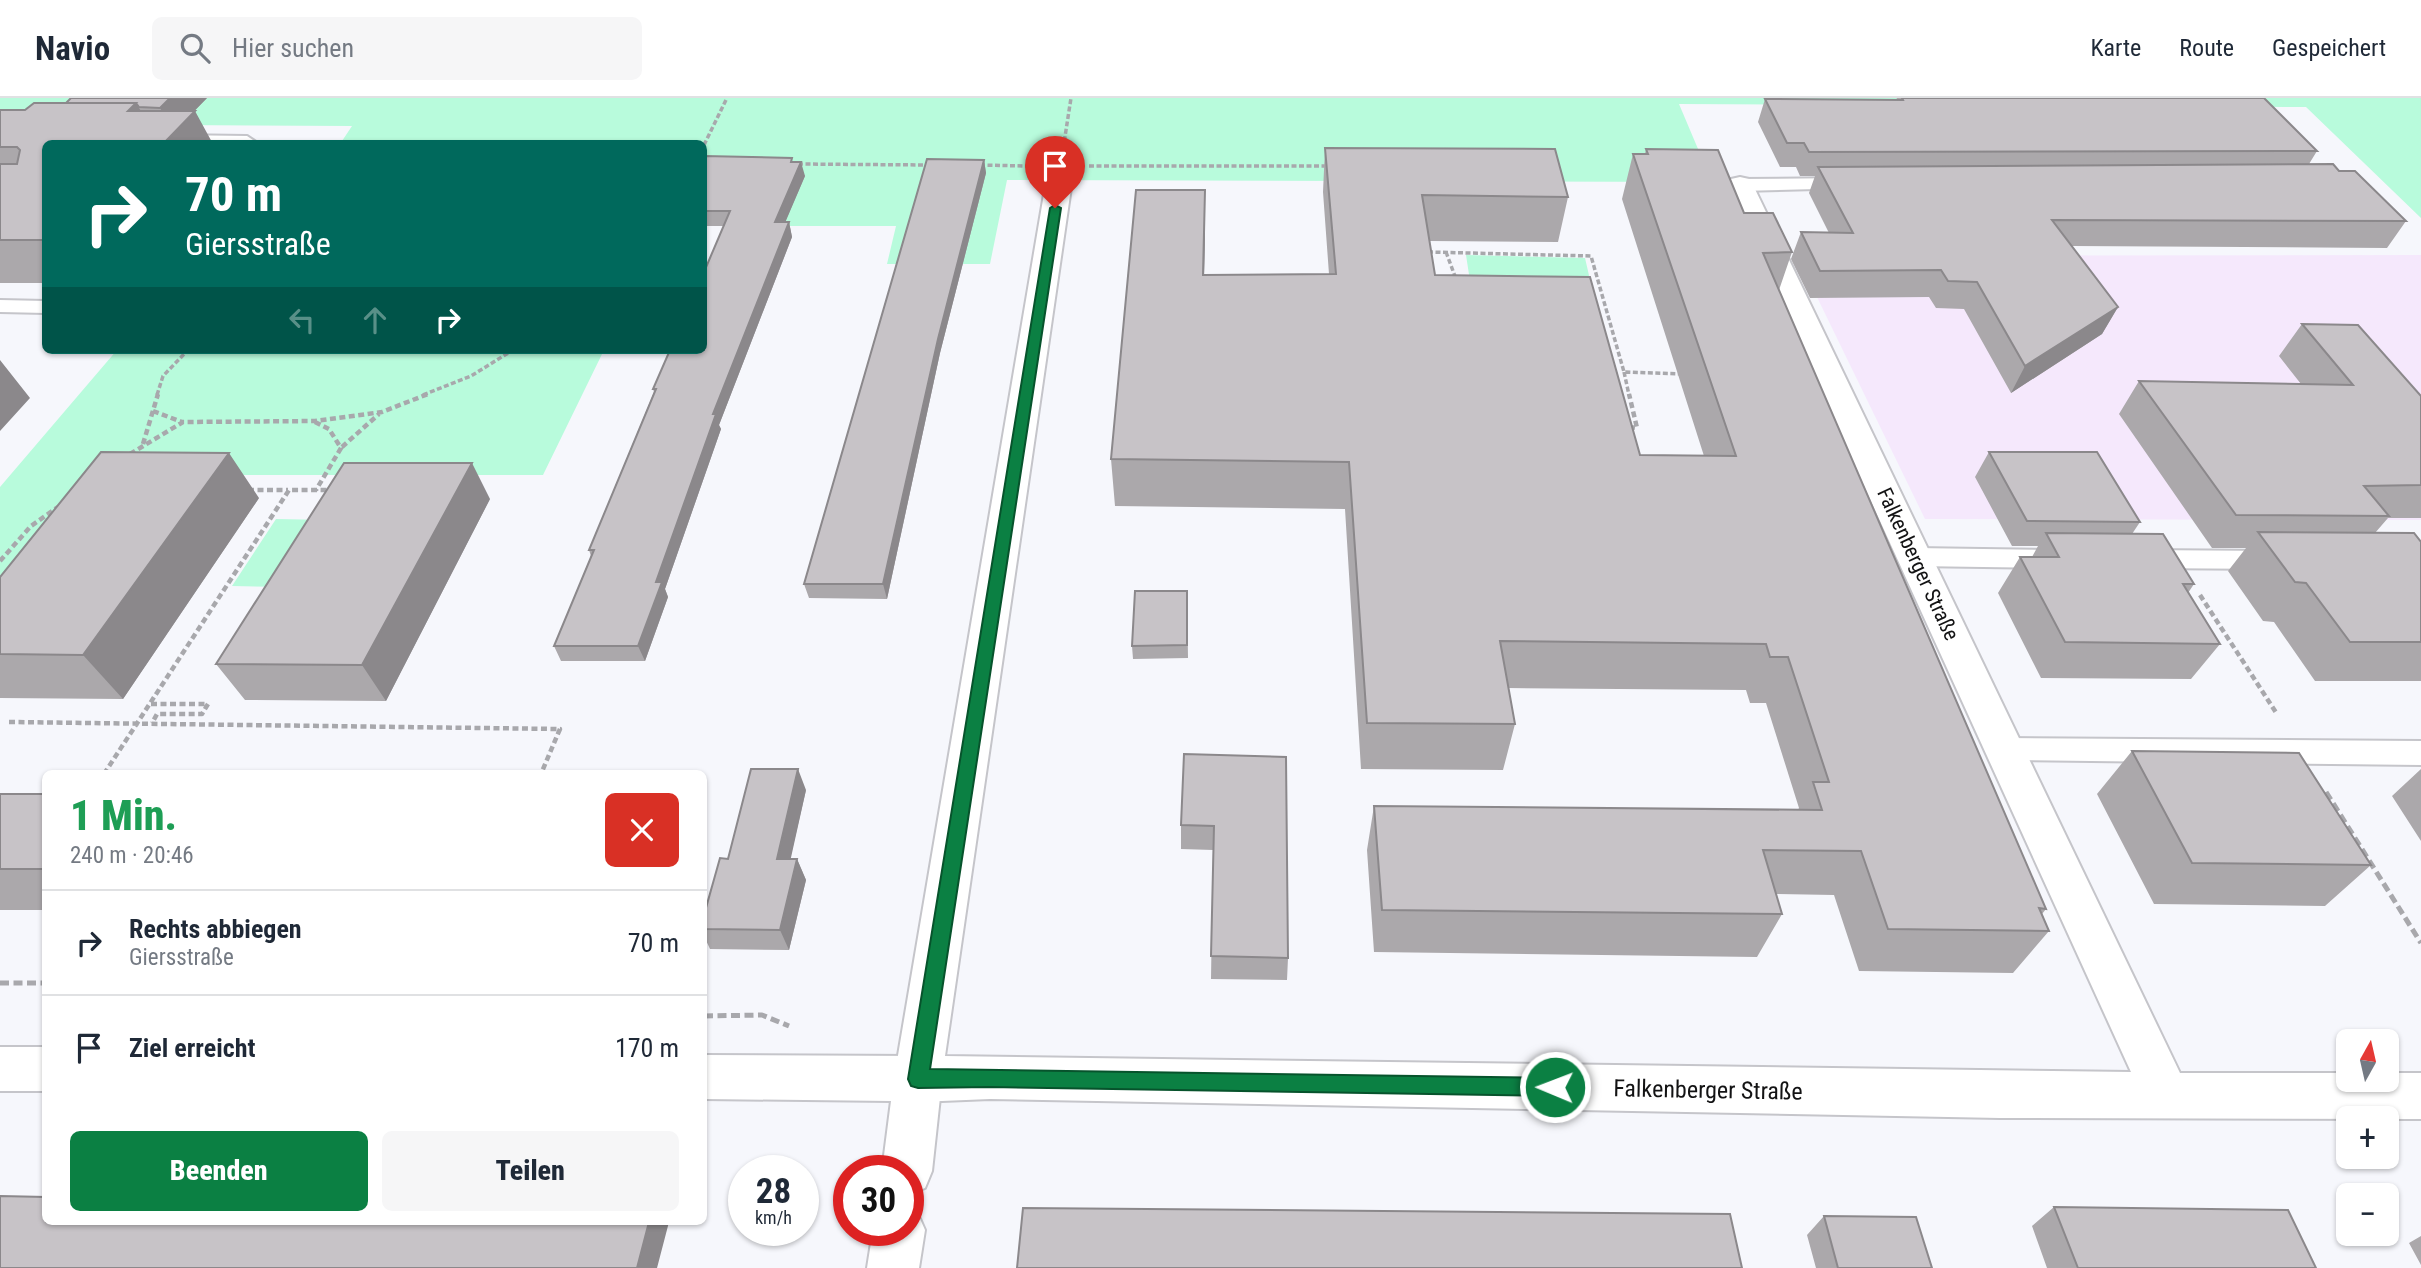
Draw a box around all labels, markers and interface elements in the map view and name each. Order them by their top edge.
search box [152,17,642,80]
text: Navio [35,29,110,68]
icon: search [176,29,214,67]
text: Hier suchen [232,33,354,63]
text: Karte [2091,34,2141,62]
text: Route [2179,34,2234,62]
text: Gespeichert [2272,34,2386,62]
pin [1025,136,1085,208]
icon: arrive [1036,147,1074,185]
text: 70 m [185,166,282,223]
icon: right [70,168,161,259]
text: Giersstraße [185,225,331,263]
icon: left [283,301,321,339]
icon: ahead [356,301,394,339]
icon: right [429,301,467,339]
street label: Falkenberger Straße [1872,484,1964,644]
text: 1 Min. [70,791,177,840]
button: close [605,793,679,867]
text: 240 m · 20:46 [70,842,194,869]
text: Rechts abbiegen [129,914,302,944]
icon: right [70,924,108,962]
text: 70 m [628,928,679,958]
text: Giersstraße [129,944,234,971]
icon: arrive [70,1029,108,1067]
north arrow [2336,1029,2399,1092]
map controls [2336,1029,2399,1246]
text: Ziel erreicht [129,1033,255,1063]
text: 170 m [615,1033,679,1063]
position arrow [1518,1050,1592,1124]
street label: Falkenberger Straße [1613,1074,1803,1106]
button: + [2336,1106,2399,1169]
button: Beenden [70,1131,368,1211]
button: Teilen [382,1131,679,1211]
speed limit sign: 30 [833,1155,924,1246]
text: 28 [756,1171,791,1212]
button: − [2336,1183,2399,1246]
text: km/h [755,1207,792,1228]

